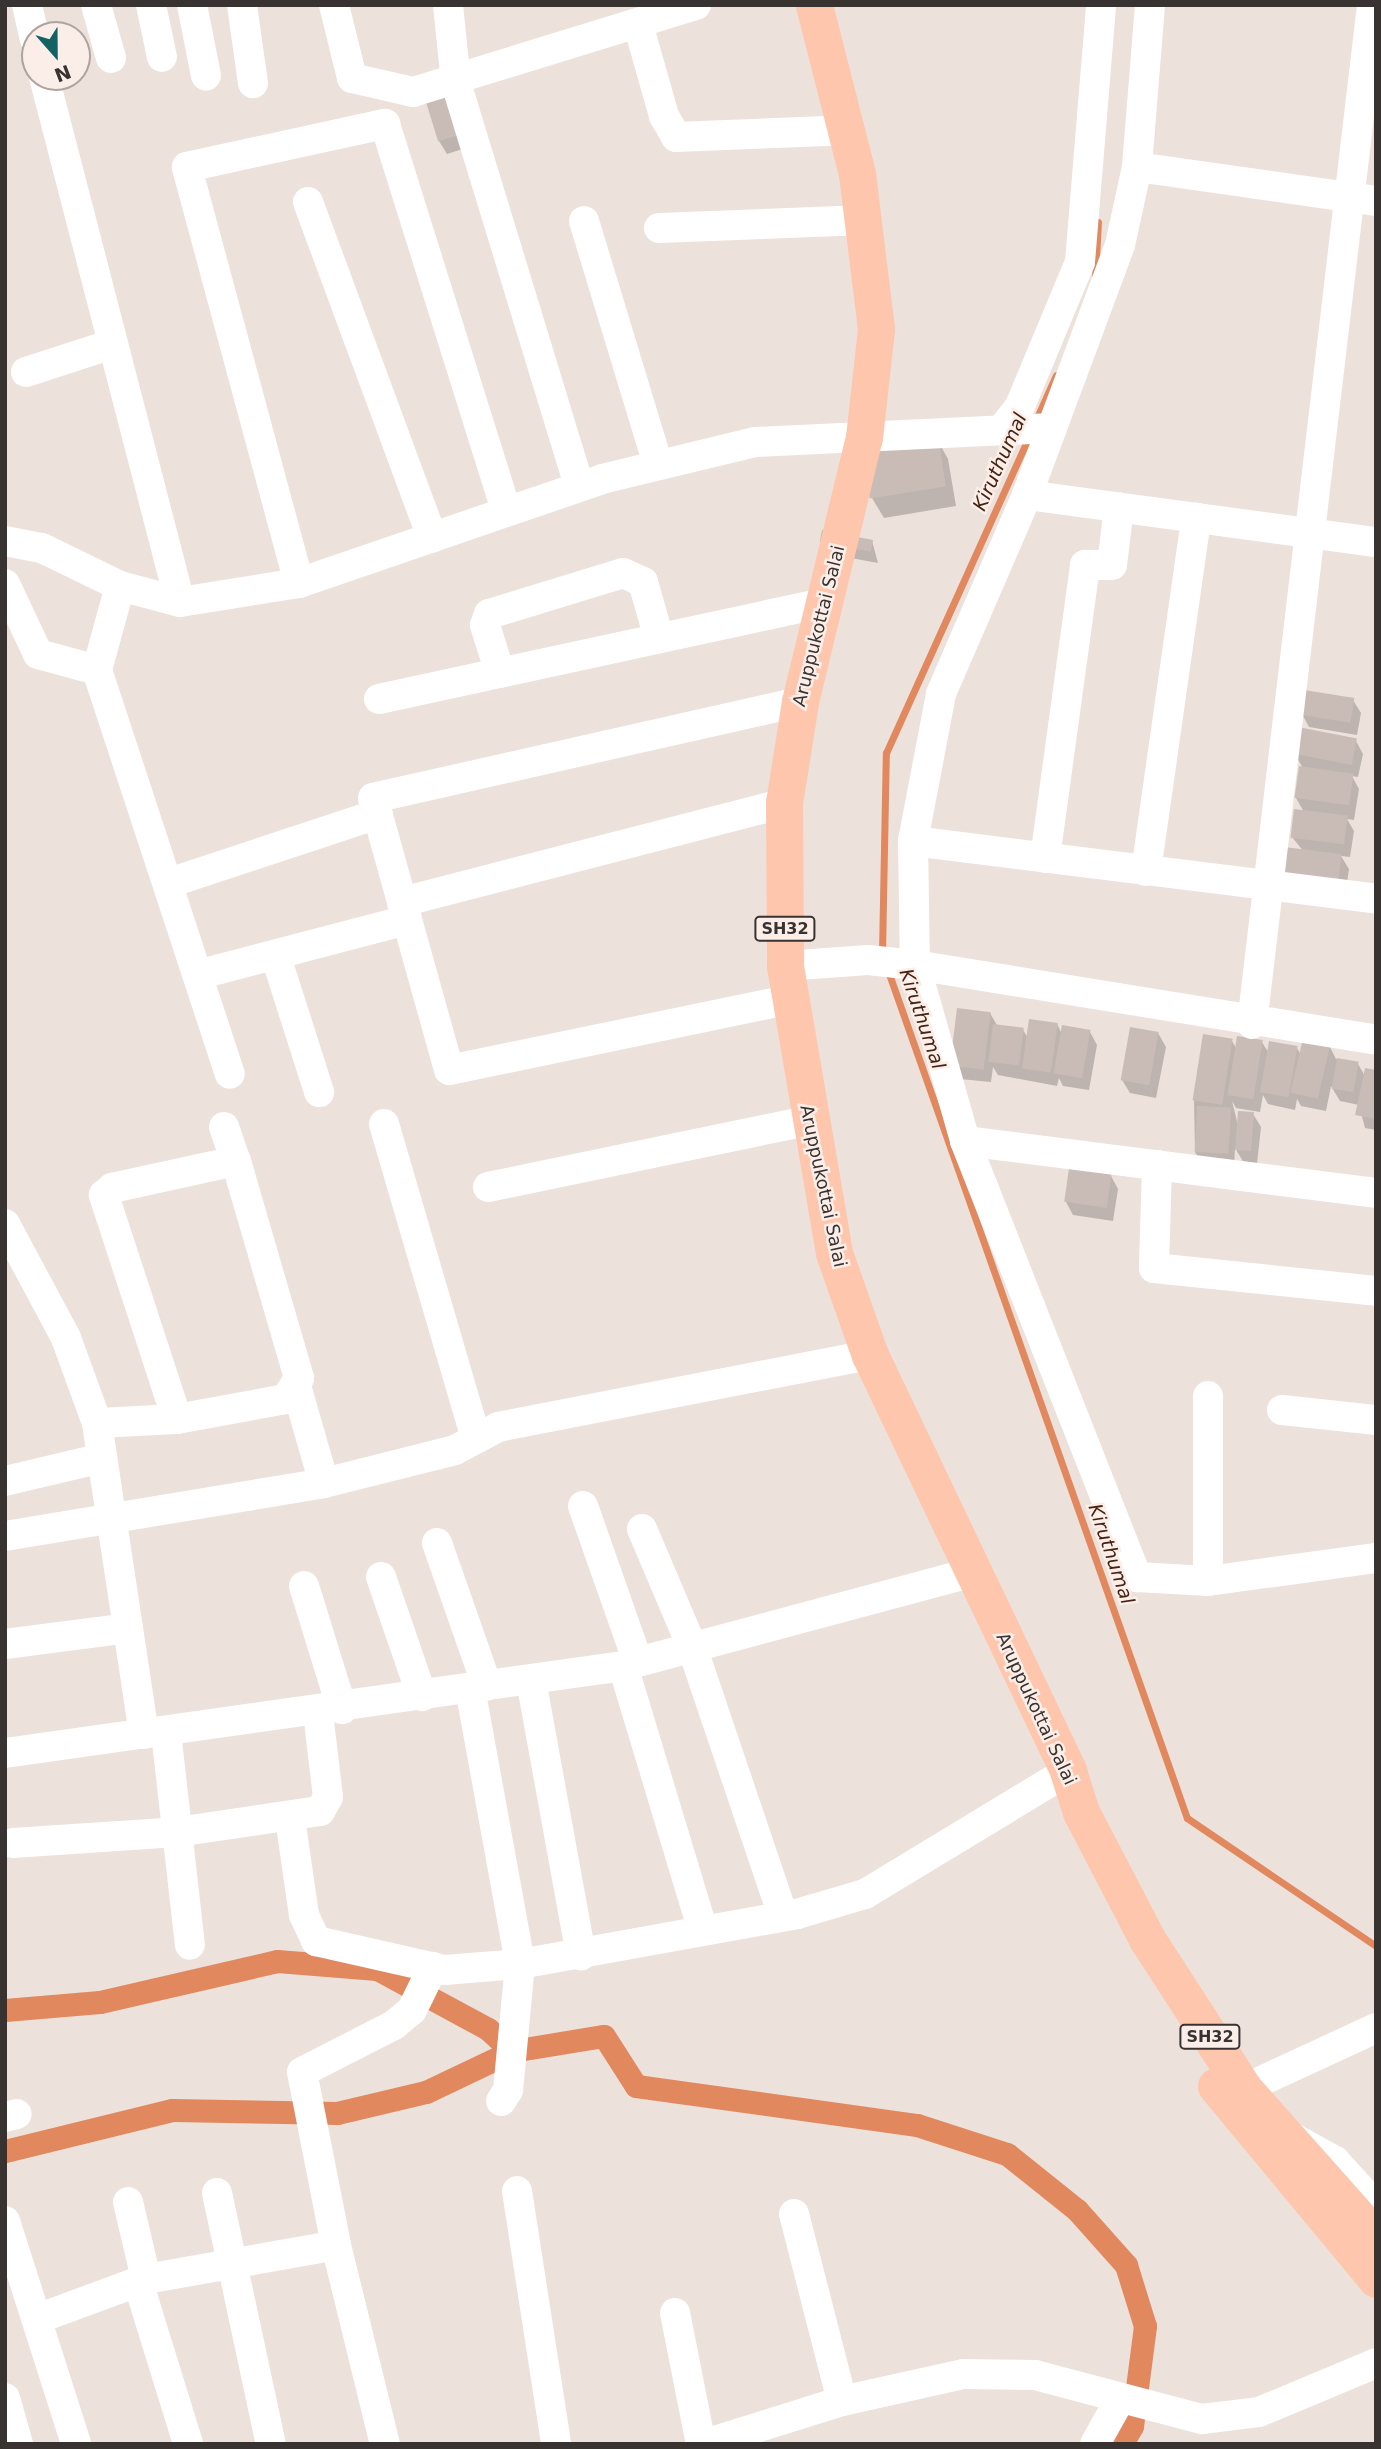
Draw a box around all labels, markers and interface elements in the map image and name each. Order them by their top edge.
north arrow [21,21,91,91]
text: N [51,61,74,87]
water label: Kiruthumal [968,410,1032,514]
street label: Aruppukottai Salai [788,543,850,709]
road number: SH32 [754,917,816,942]
water label: Kiruthumal [894,966,950,1072]
street label: Aruppukottai Salai [795,1103,851,1269]
water label: Kiruthumal [1083,1501,1139,1607]
street label: Aruppukottai Salai [991,1629,1081,1789]
road number: SH32 [1178,2024,1242,2050]

